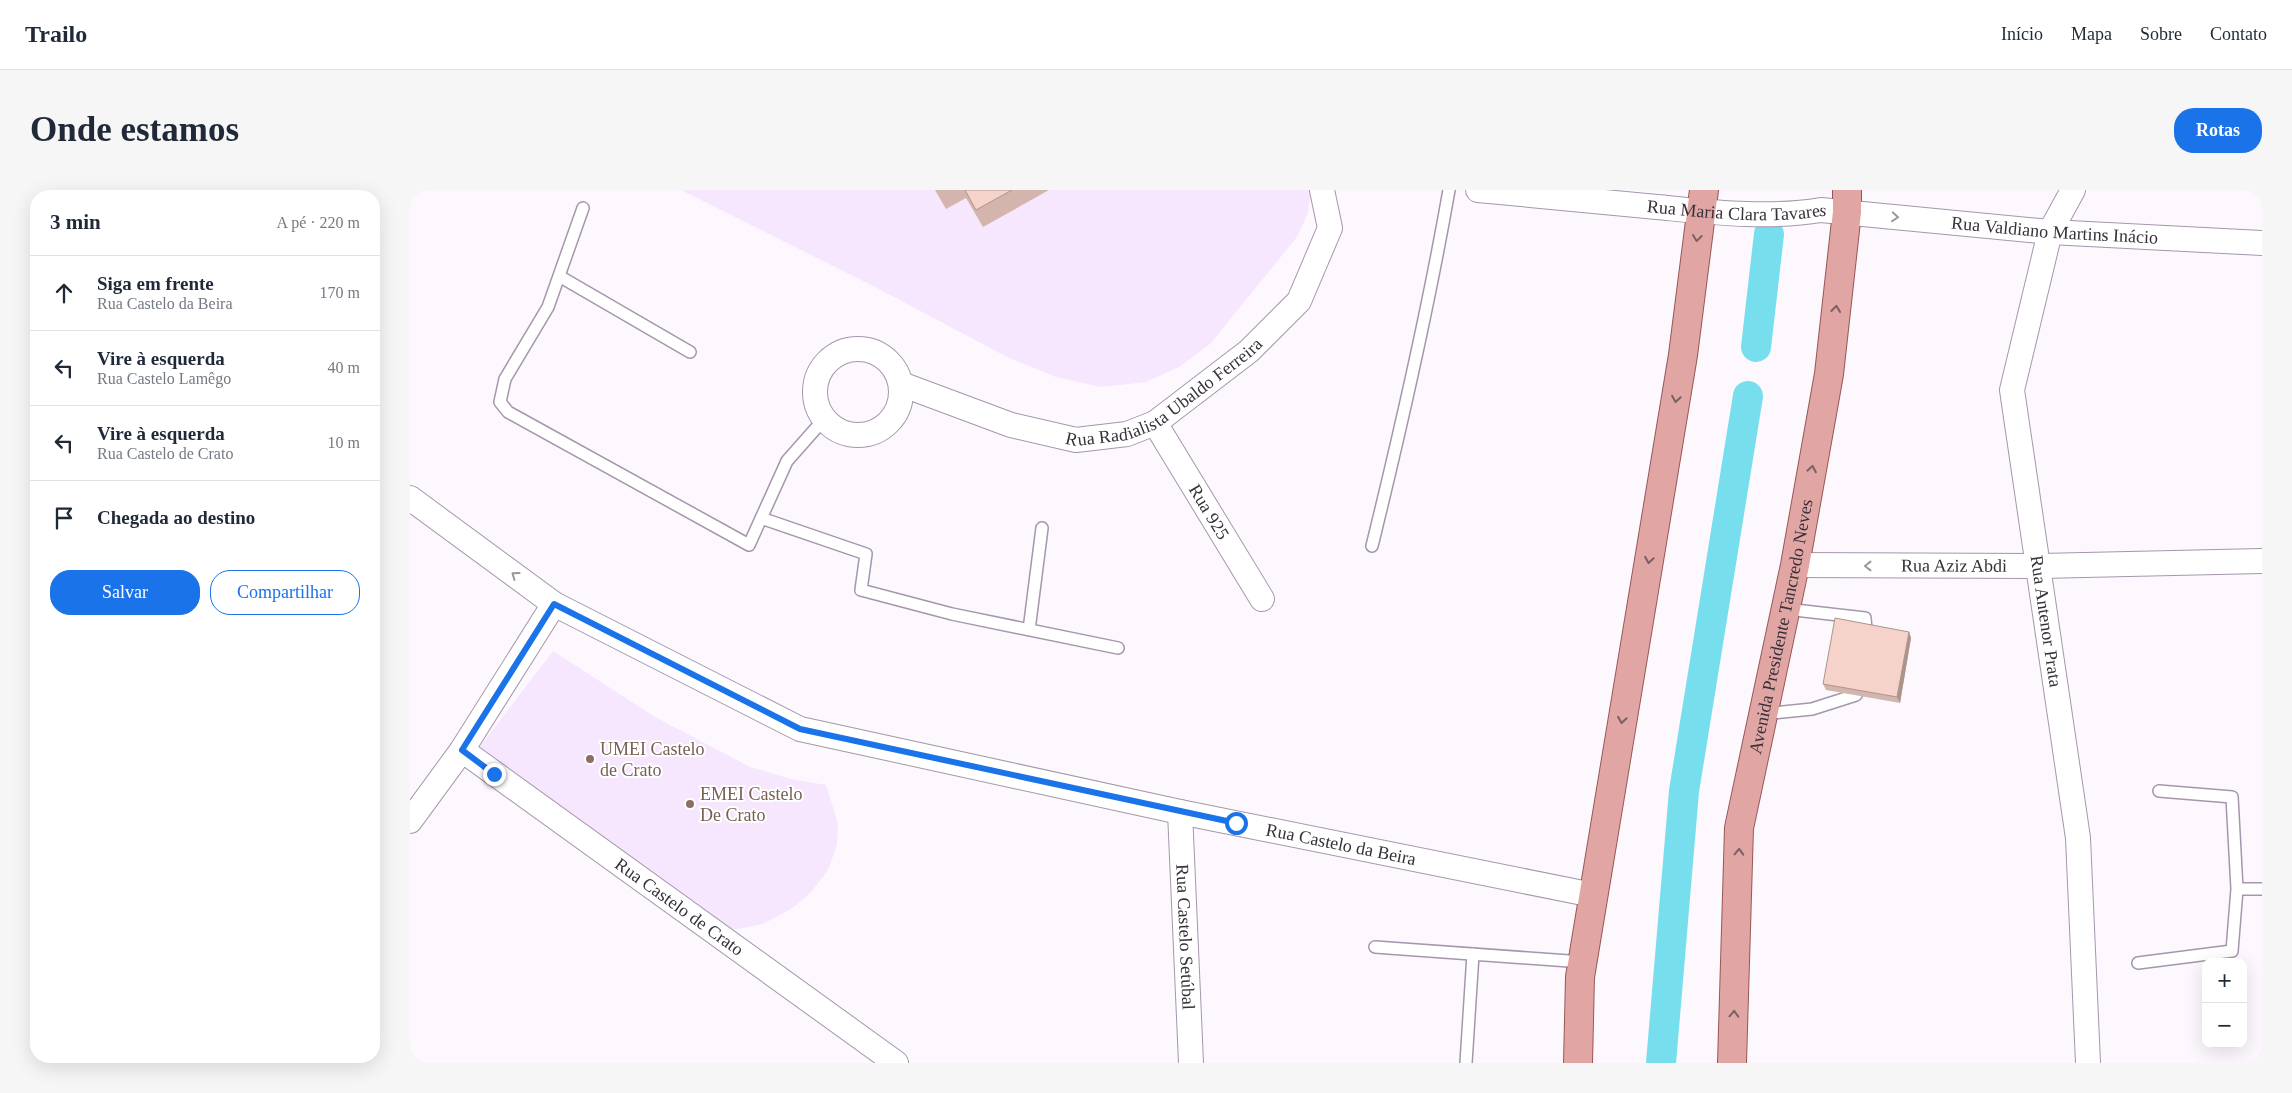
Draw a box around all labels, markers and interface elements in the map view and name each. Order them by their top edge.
text: Trailo [25,21,87,47]
text: Início [2001,24,2043,44]
text: Mapa [2071,24,2112,44]
text: Sobre [2140,24,2182,44]
text: Contato [2210,24,2267,44]
button: Rotas [2174,108,2262,153]
text: Onde estamos [30,110,239,149]
street label: Rua Maria Clara Tavares [1646,196,1828,224]
text: 3 min [50,210,101,234]
one-way arrow [1891,211,1899,222]
street label: Rua Valdiano Martins Inácio [1950,213,2159,248]
text: A pé · 220 m [276,214,360,231]
one-way arrow [1692,235,1703,243]
text: Siga em frente [97,273,214,294]
icon: ahead [50,279,78,307]
text: 170 m [320,284,360,301]
text: Rua Castelo da Beira [97,295,233,312]
one-way arrow [1830,304,1841,312]
street label: Rua Radialista Ubaldo Ferreira [1064,334,1266,450]
text: Vire à esquerda [97,348,225,369]
icon: left [50,354,78,382]
text: 40 m [328,359,360,376]
text: Rua Castelo Lamêgo [97,370,231,387]
one-way arrow [1671,395,1681,404]
text: Vire à esquerda [97,423,225,444]
icon: left [50,429,78,457]
text: 10 m [328,434,360,451]
text: Rua Castelo de Crato [97,445,233,462]
one-way arrow [1807,465,1817,474]
street label: Rua 925 [1185,481,1233,543]
street label: Avenida Presidente Tancredo Neves [1745,497,1817,756]
icon: arrive [50,504,78,532]
text: Chegada ao destino [97,507,255,528]
street label: Rua Antenor Prata [2026,554,2066,688]
one-way arrow [1645,555,1655,564]
street label: Rua Aziz Abdi [1901,555,2007,576]
one-way arrow [1864,560,1872,571]
button: Salvar [50,570,200,615]
button: Compartilhar [210,570,360,615]
one-way arrow [511,572,521,581]
one-way arrow [1618,716,1628,724]
place label: UMEI Castelo de Crato [600,739,704,780]
marker: UMEI Castelo de Crato [584,753,596,765]
route end [483,763,506,786]
place label: EMEI Castelo De Crato [700,784,802,825]
marker: EMEI Castelo De Crato [684,798,696,810]
route start [1225,812,1248,835]
street label: Rua Castelo da Beira [1264,820,1418,869]
one-way arrow [1733,848,1744,856]
street label: Rua Castelo de Crato [611,854,748,960]
street label: Rua Castelo Setúbal [1172,863,1199,1010]
map controls [2202,958,2247,1048]
button: + [2202,958,2247,1003]
button: − [2202,1003,2247,1048]
one-way arrow [1728,1010,1739,1018]

